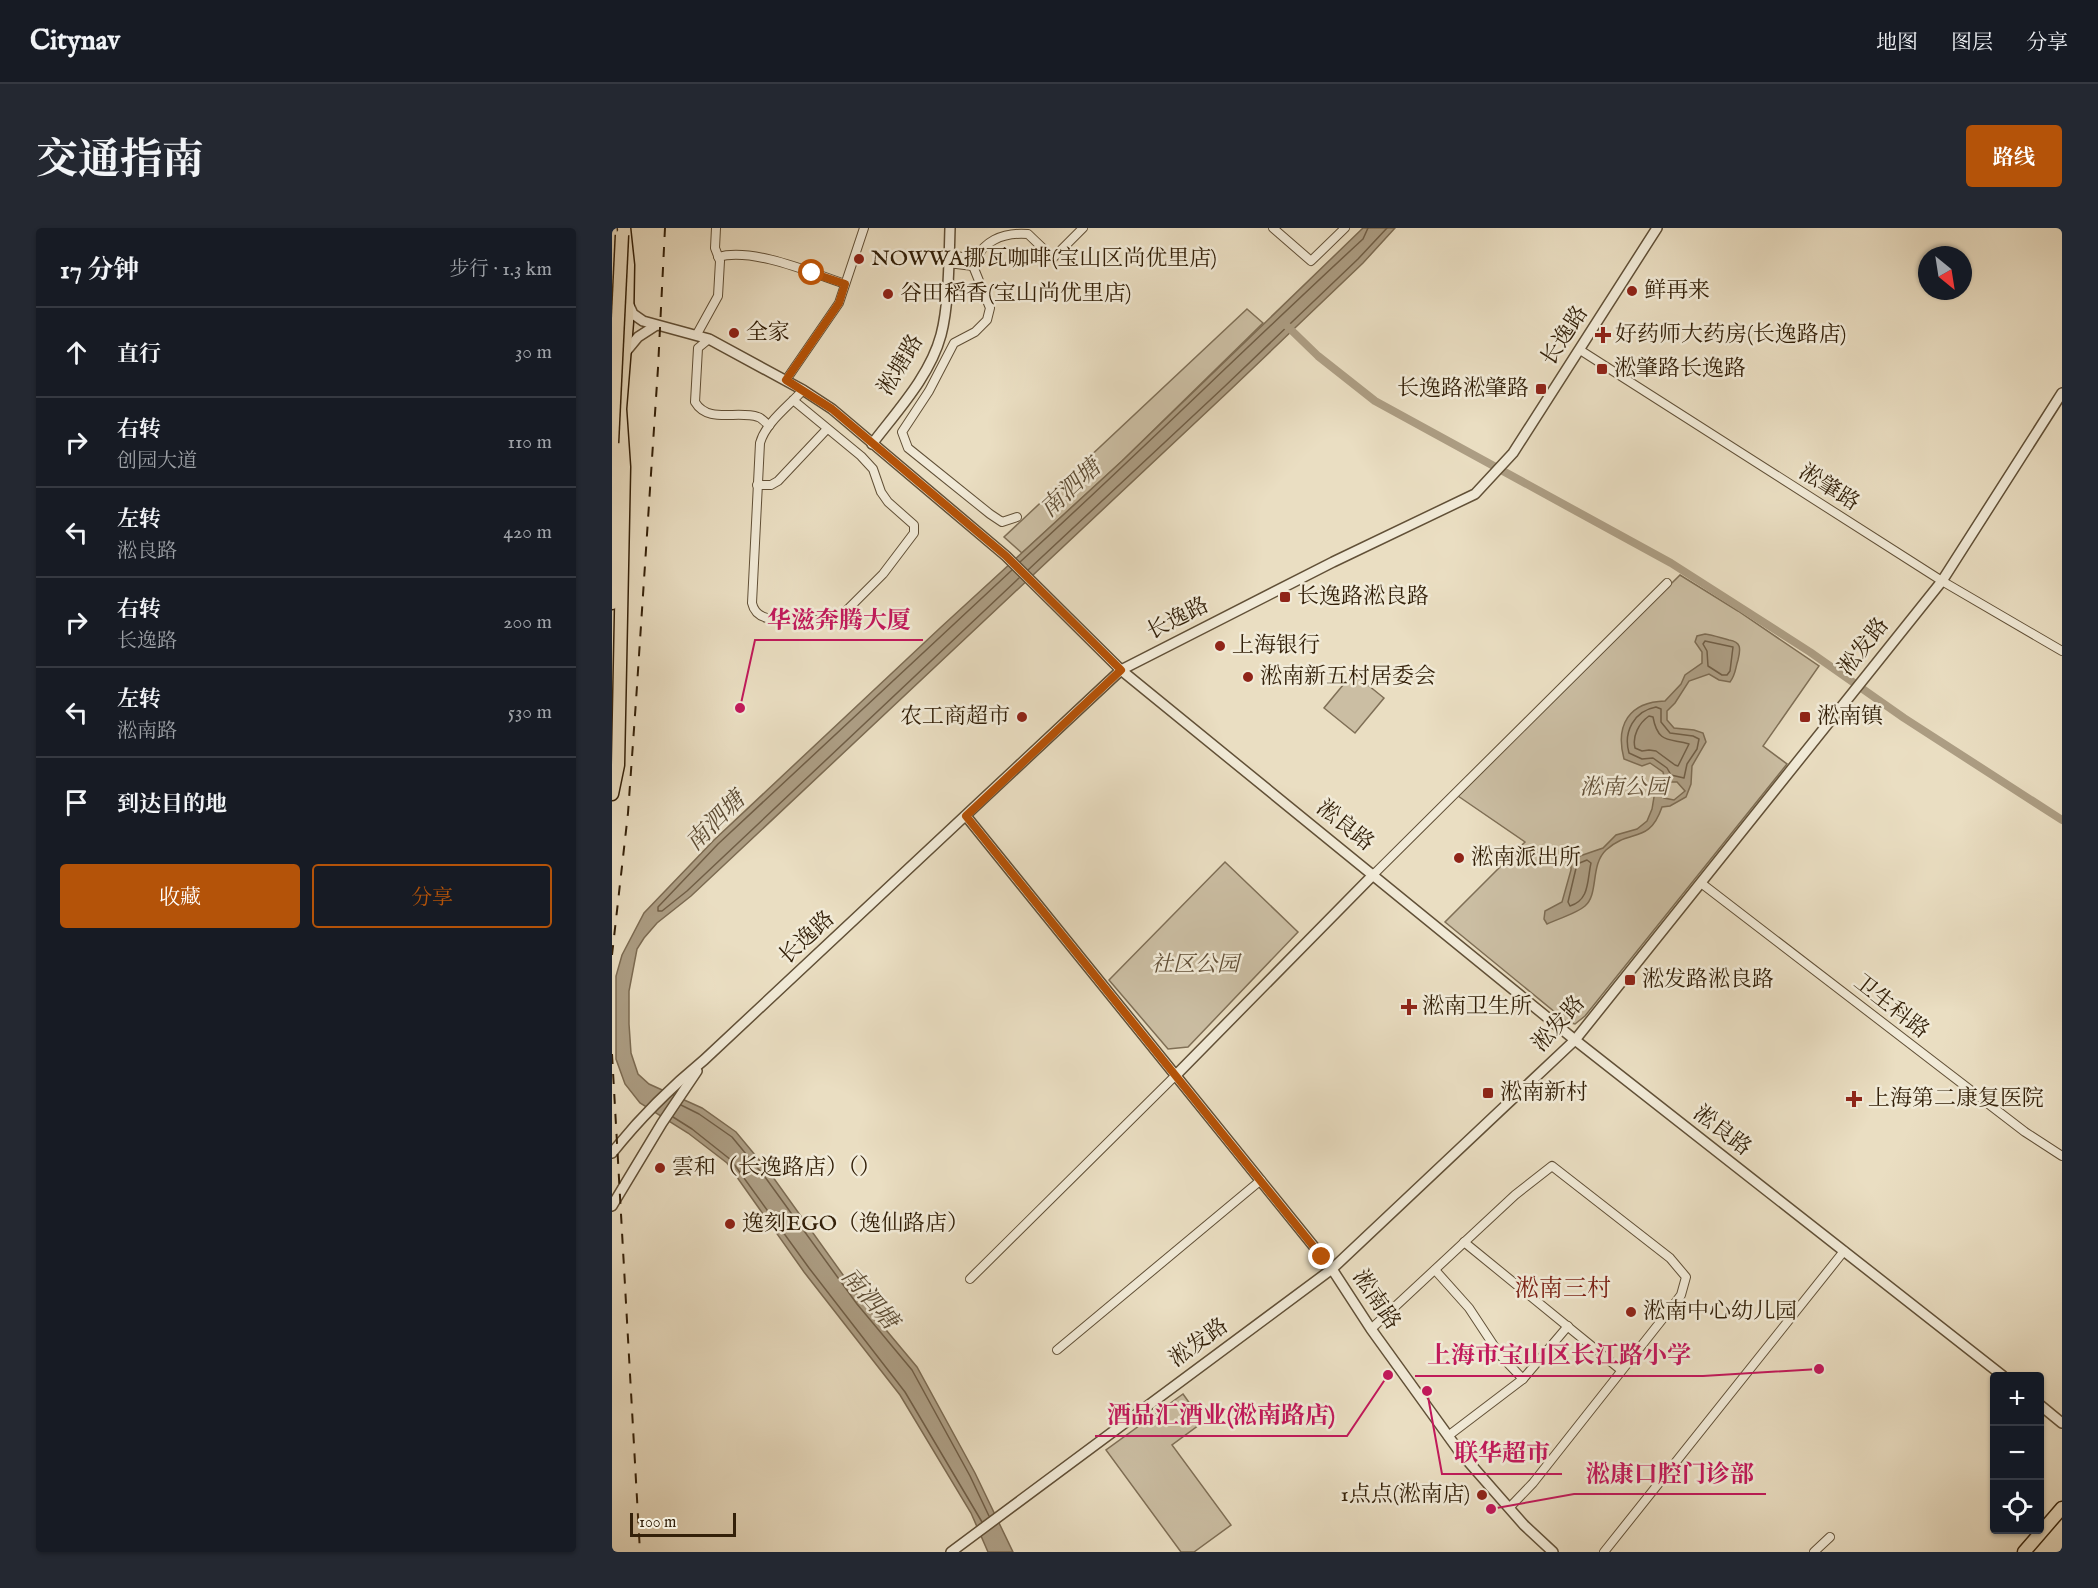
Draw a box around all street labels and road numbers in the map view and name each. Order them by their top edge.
street label: 长逸路 [1535,301,1595,371]
street label: 淞塘路 [872,329,930,401]
street label: 淞肇路 [1794,459,1864,517]
street label: 长逸路 [1142,592,1214,646]
street label: 淞发路 [1833,612,1895,682]
street label: 淞良路 [1311,794,1379,858]
street label: 长逸路 [773,905,841,971]
street label: 卫生科路 [1848,969,1934,1045]
street label: 淞发路 [1527,990,1591,1058]
street label: 淞良路 [1687,1100,1757,1162]
street label: 淞南路 [1346,1265,1406,1335]
street label: 淞发路 [1164,1312,1234,1374]

